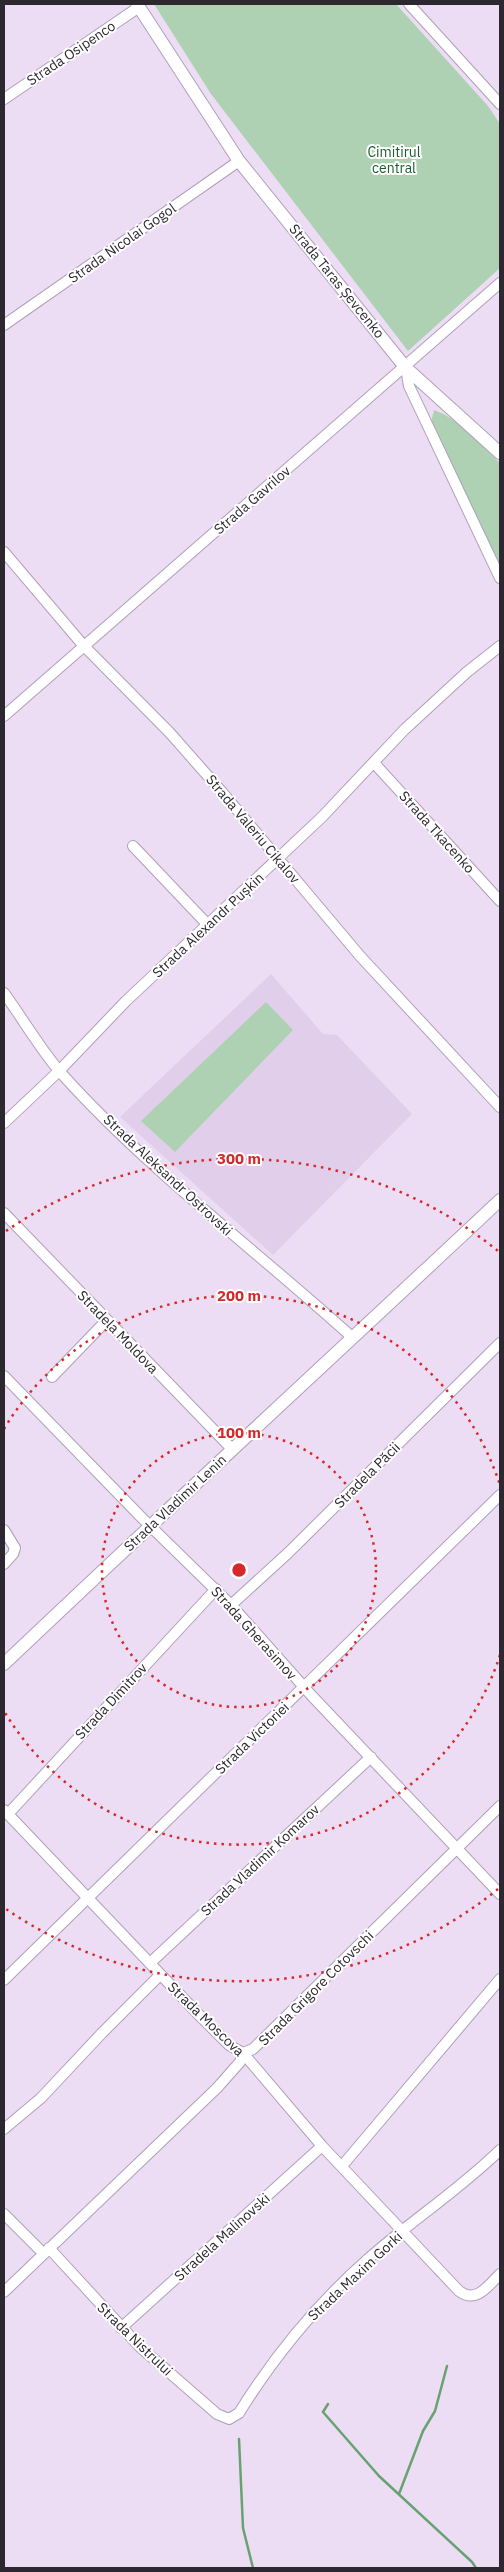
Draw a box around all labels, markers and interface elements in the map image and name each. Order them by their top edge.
street label: Strada Osipenco [23,17,119,89]
park label: Cimitirul central [367,143,421,177]
street label: Strada Nicolai Gogol [65,199,179,287]
street label: Strada Taras Șevcenko [285,220,389,342]
street label: Strada Gavrilov [210,462,294,538]
street label: Strada Valeriu Cikalov [202,771,304,887]
street label: Strada Tkacenko [395,787,479,877]
street label: Strada Alexandr Pușkin [148,869,268,981]
street label: Strada Aleksandr Ostrovski [100,1110,236,1240]
text: 300 m [217,1149,261,1168]
text: 200 m [217,1286,261,1305]
street label: Stradela Moldova [74,1287,163,1378]
text: 100 m [217,1423,261,1442]
street label: Stradela Păcii [330,1438,404,1512]
street label: Strada Vladimir Lenin [120,1451,230,1555]
centre of rings [230,1561,248,1579]
street label: Strada Gherasimov [207,1583,301,1684]
street label: Strada Dimitrov [71,1659,151,1743]
street label: Strada Victoriei [211,1698,293,1778]
street label: Strada Vladimir Komarov [197,1800,323,1920]
street label: Strada Grigore Cotovschi [255,1927,377,2049]
street label: Strada Moscova [164,1978,248,2060]
street label: Stradela Malinovski [170,2189,274,2285]
street label: Strada Maxim Gorki [304,2227,406,2325]
street label: Strada Nistrului [94,2299,176,2379]

